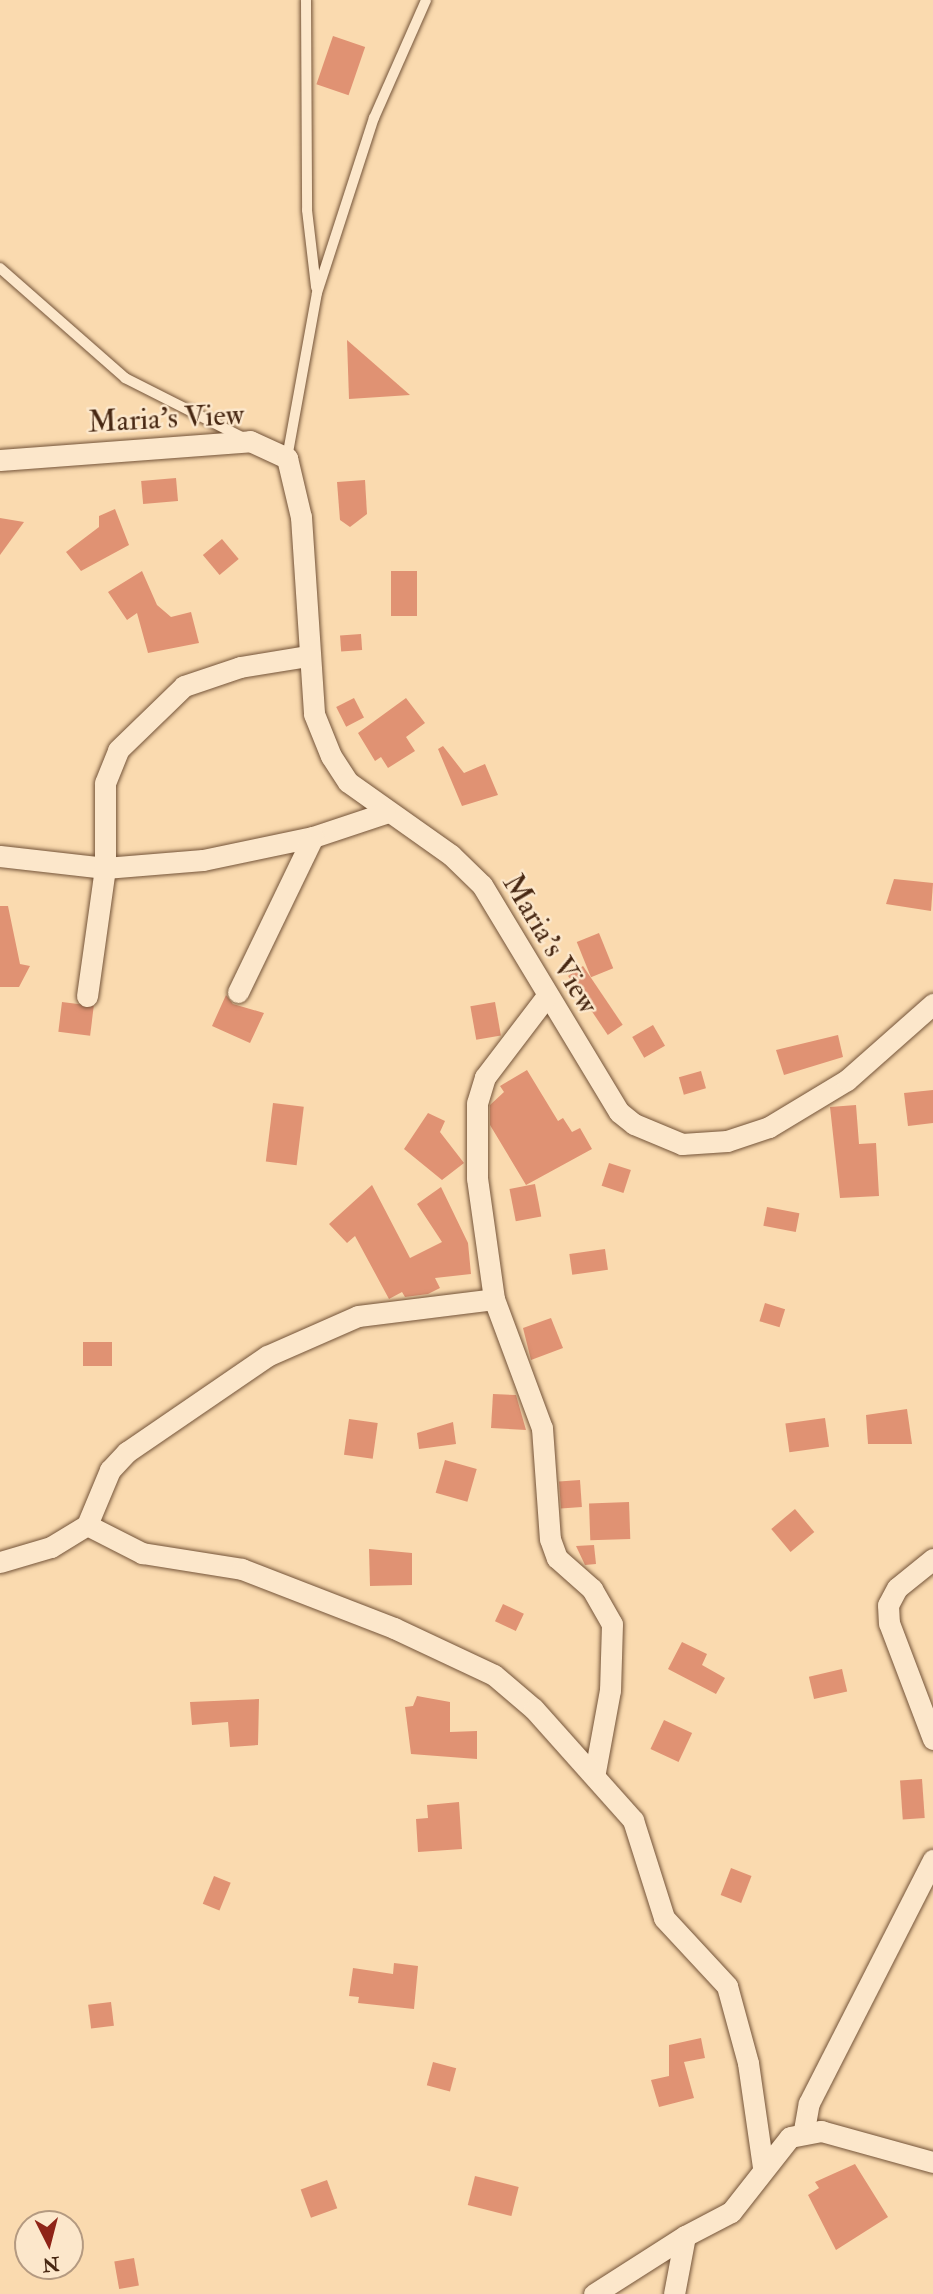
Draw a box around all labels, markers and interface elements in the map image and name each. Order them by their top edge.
street label: Maria's View [87,397,245,441]
street label: Maria's View [494,868,606,1020]
north arrow [14,2210,84,2280]
text: N [41,2251,61,2277]

